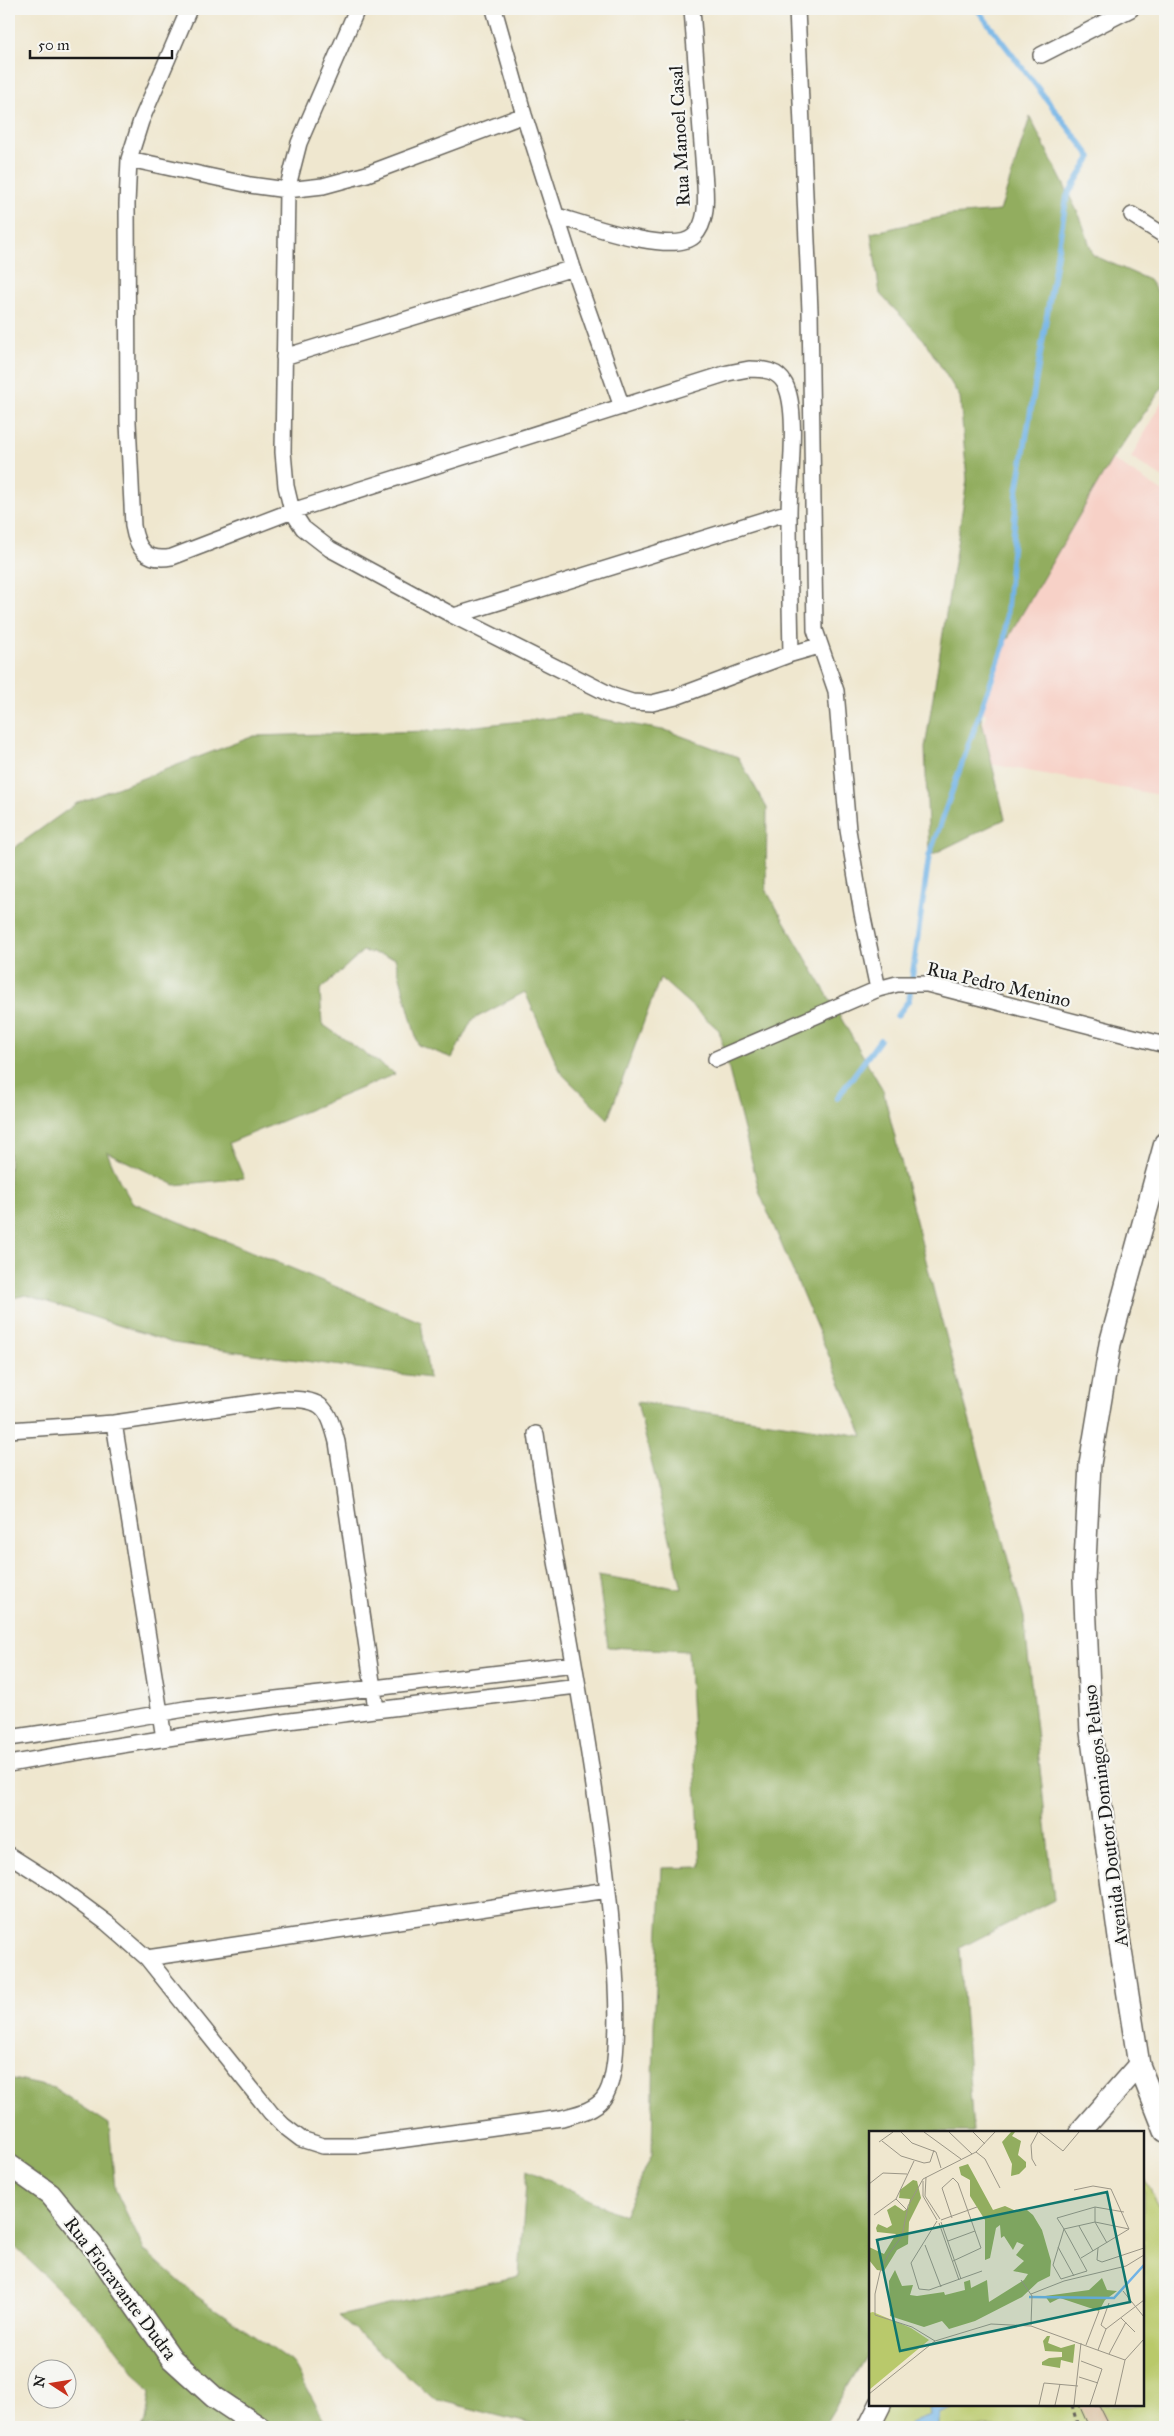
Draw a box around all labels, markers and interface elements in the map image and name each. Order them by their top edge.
scale bar [30,28,172,60]
text: 50 m [38,36,70,54]
street label: Rua Manoel Casal [664,64,695,207]
street label: Rua Pedro Menino [925,957,1073,1012]
street label: Avenida Doutor Domingos Peluso [1078,1683,1134,1949]
inset map [869,2131,1144,2406]
street label: Rua Fioravante Dudra [59,2212,183,2365]
north arrow [28,2358,78,2408]
text: N [30,2374,49,2389]

